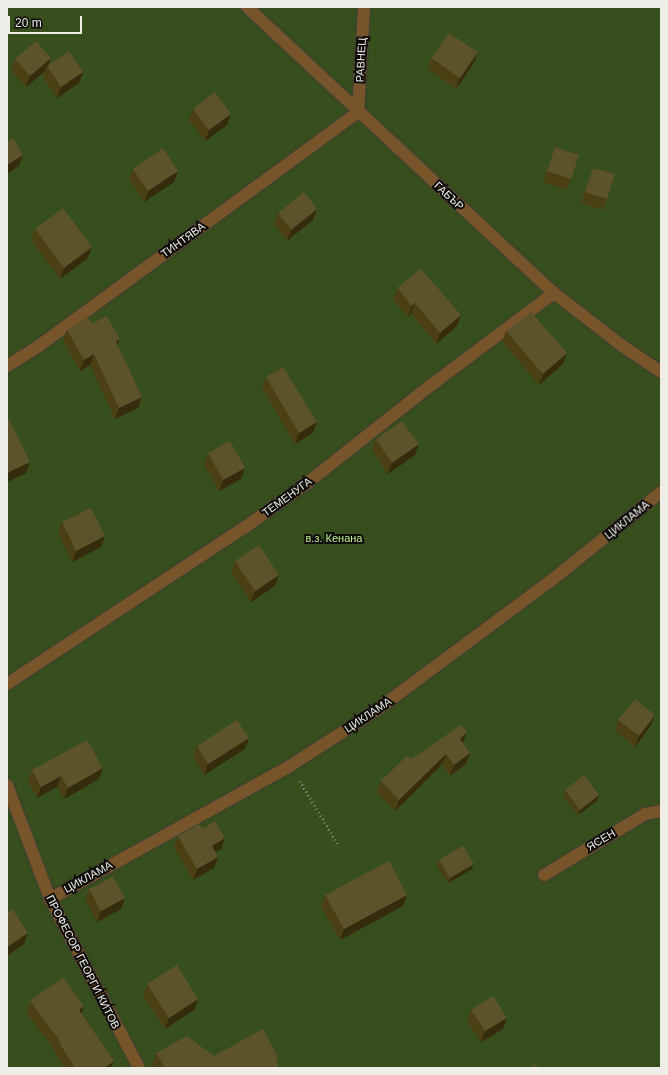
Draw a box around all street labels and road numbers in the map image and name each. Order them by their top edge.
street label: РАВНЕЦ [353,37,369,83]
street label: ГАБЪР [432,179,466,213]
street label: ТИНТЯВА [158,220,208,260]
street label: ТЕМЕНУГА [260,475,314,519]
street label: ЦИКЛАМА [602,498,652,542]
street label: ЦИКЛАМА [342,695,394,735]
street label: ЯСЕН [584,826,618,854]
street label: ЦИКЛАМА [61,858,115,896]
street label: ПРОФЕСОР ГЕОРГИ КИТОВ [43,893,123,1031]

